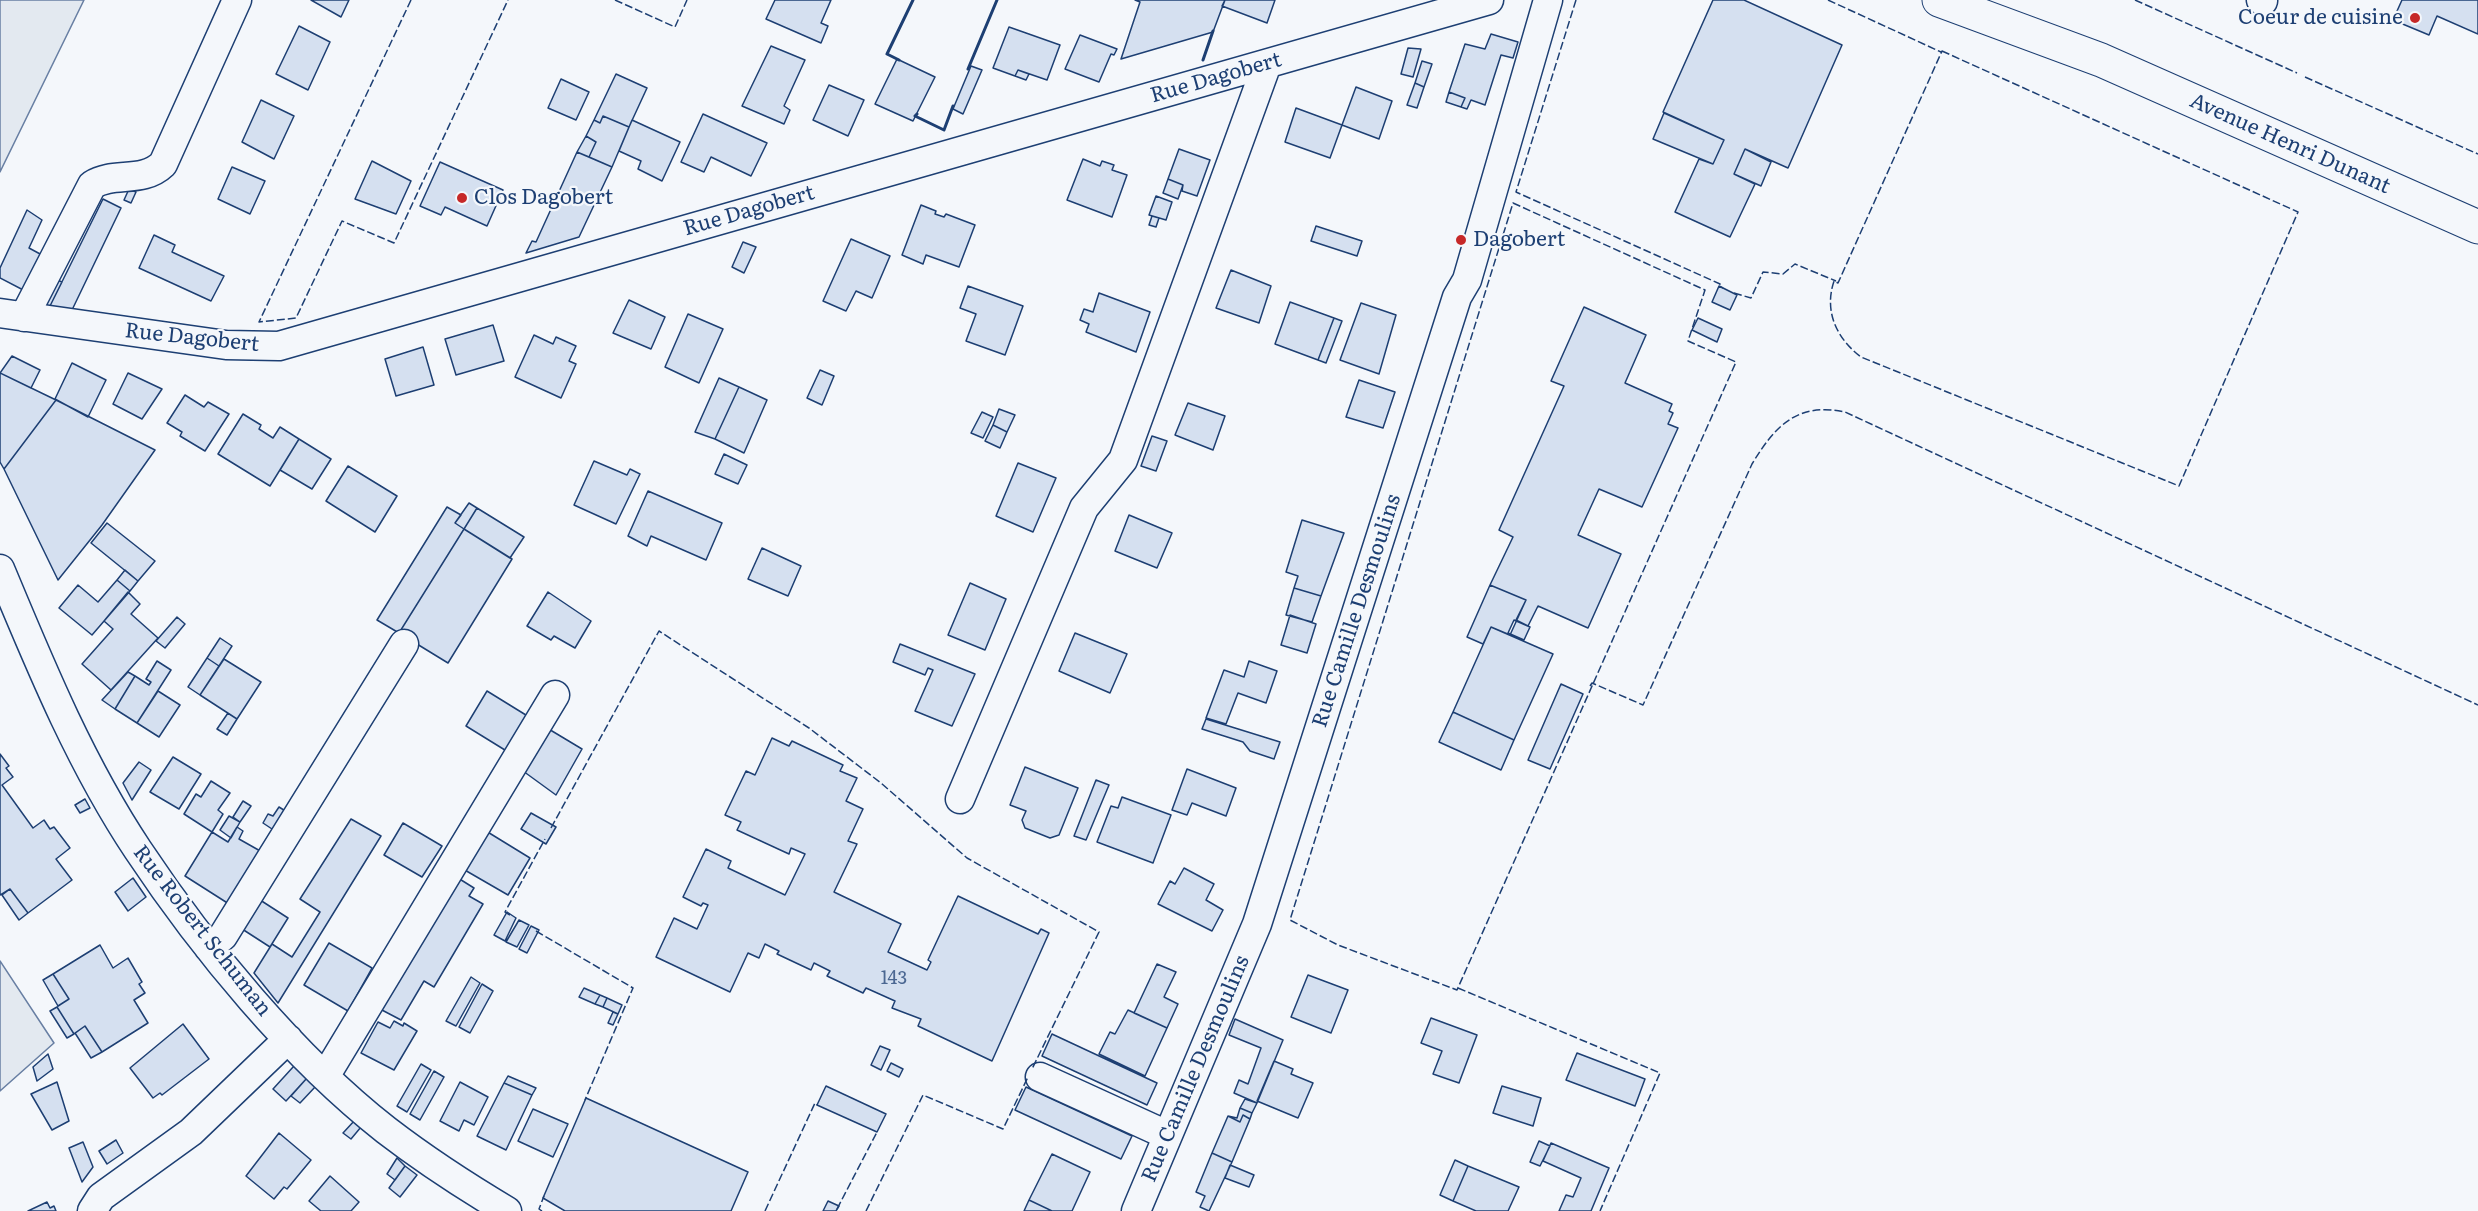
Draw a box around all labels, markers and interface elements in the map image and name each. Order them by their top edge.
place label: Coeur de cuisine [2238,5,2403,31]
marker: Coeur de cuisine [2408,11,2422,25]
street label: Rue Dagobert [1148,47,1284,109]
street label: Avenue Henri Dunant [2186,88,2394,200]
street label: Rue Dagobert [681,180,817,242]
place label: Clos Dagobert [474,185,613,211]
marker: Clos Dagobert [455,191,469,205]
place label: Dagobert [1473,227,1565,253]
marker: Dagobert [1454,233,1468,247]
street label: Rue Dagobert [124,318,260,358]
street label: Rue Camille Desmoulins [1307,491,1407,731]
street label: Rue Robert Schuman [127,841,277,1021]
street label: Rue Camille Desmoulins [1137,952,1255,1186]
house number: 143 [881,968,907,990]

